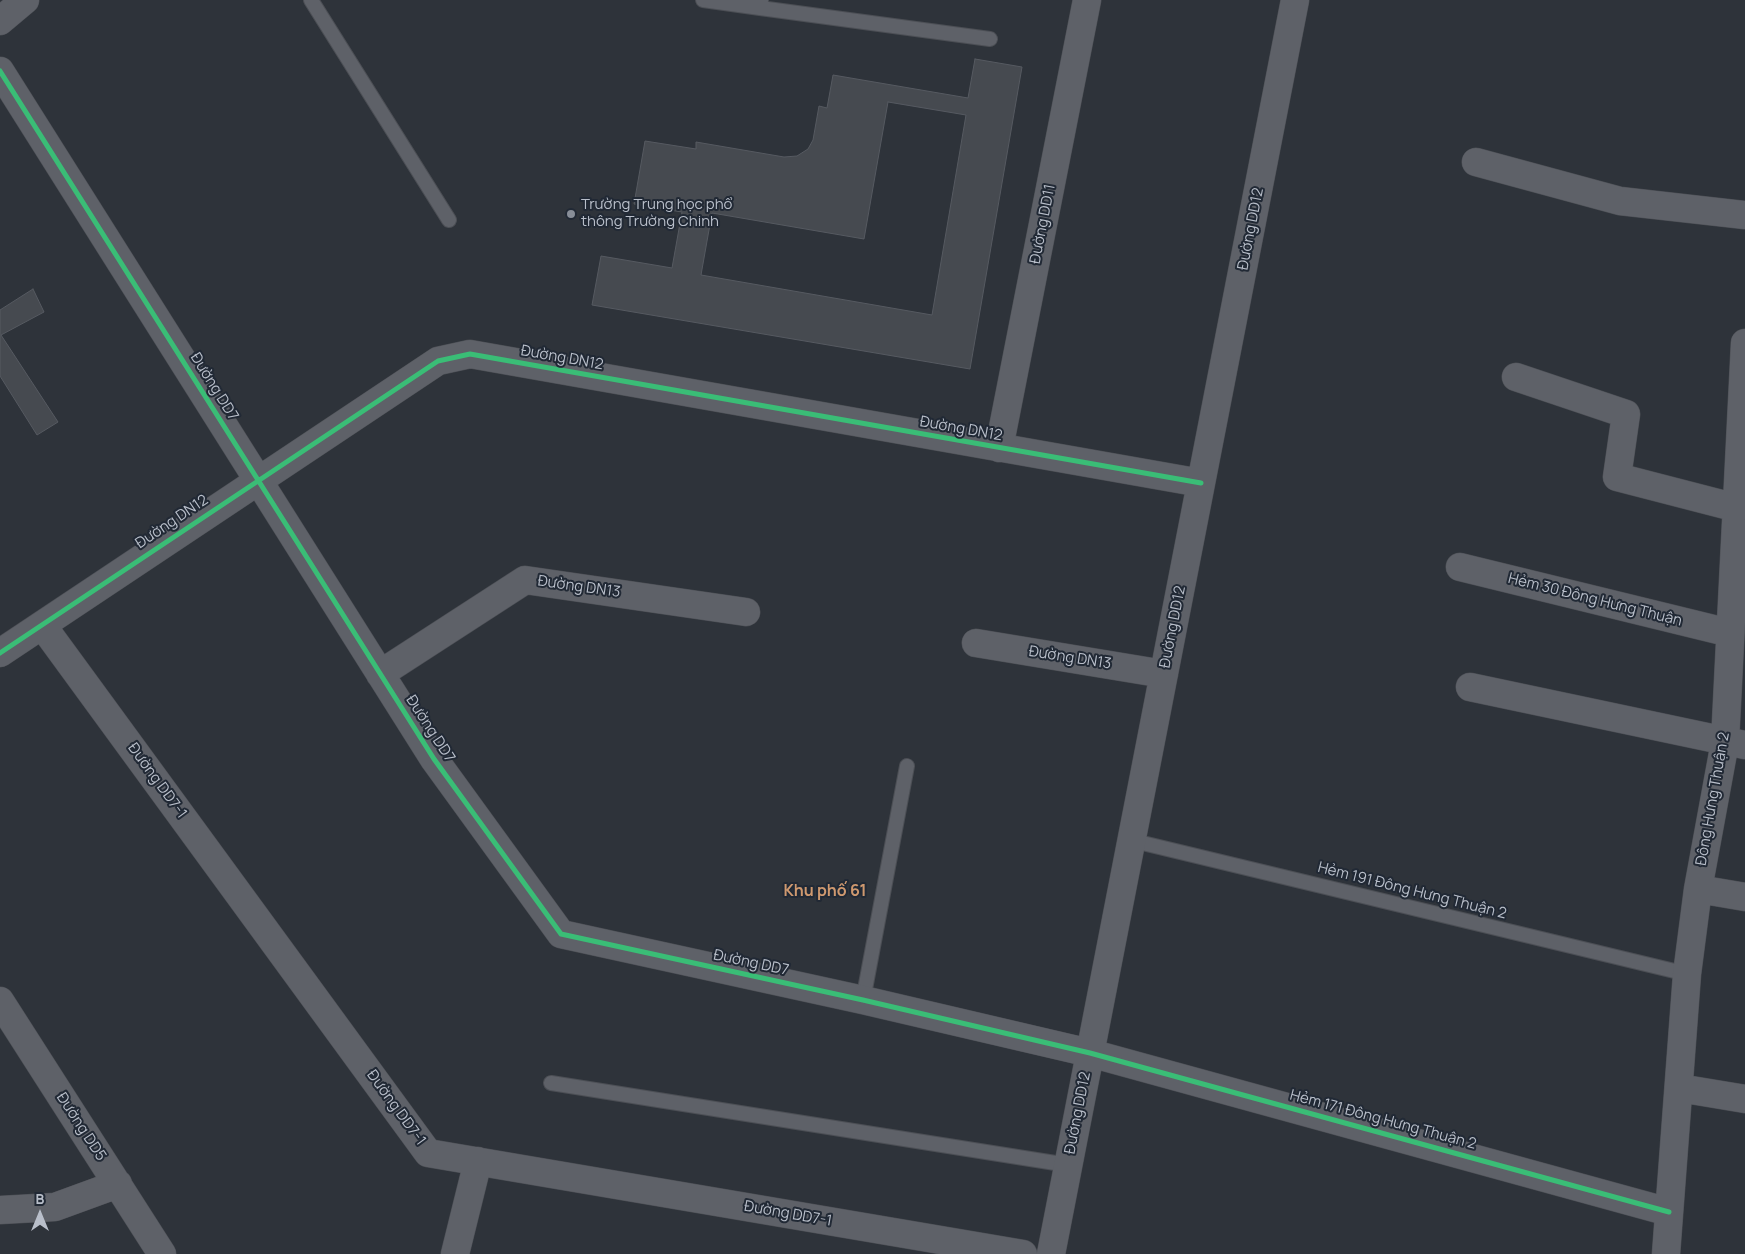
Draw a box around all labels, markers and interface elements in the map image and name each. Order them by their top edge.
street label: Đường DD11 [1026,183,1060,265]
street label: Đường DD12 [1234,186,1268,272]
place label: Trường Trung học phổ thông Trường Chinh [581,196,732,231]
marker: Trường Trung học phổ thông Trường Chinh [565,208,577,220]
street label: Đường DN12 [519,342,605,374]
street label: Đường DD7 [186,350,242,424]
street label: Đường DN12 [918,413,1004,445]
street label: Đường DN12 [132,491,212,553]
street label: Hẻm 30 Đông Hưng Thuận [1506,570,1684,630]
street label: Đường DN13 [537,572,621,602]
street label: Đường DD12 [1156,584,1190,670]
street label: Đường DN13 [1027,643,1113,673]
street label: Đường DD7 [402,692,458,766]
street label: Đông Hưng Thuận 2 [1692,731,1734,867]
street label: Đường DD7-1 [124,740,190,822]
street label: Hẻm 191 Đông Hưng Thuận 2 [1316,859,1508,923]
district label: Khu phố 61 [783,882,867,902]
street label: Đường DD7 [712,946,790,980]
street label: Đường DD7-1 [363,1067,429,1149]
street label: Đường DD12 [1061,1070,1095,1156]
street label: Hẻm 171 Đông Hưng Thuận 2 [1288,1086,1478,1154]
street label: Đường DD5 [52,1090,110,1164]
north arrow [15,1189,65,1239]
text: B [36,1189,44,1208]
street label: Đường DD7-1 [743,1197,833,1231]

